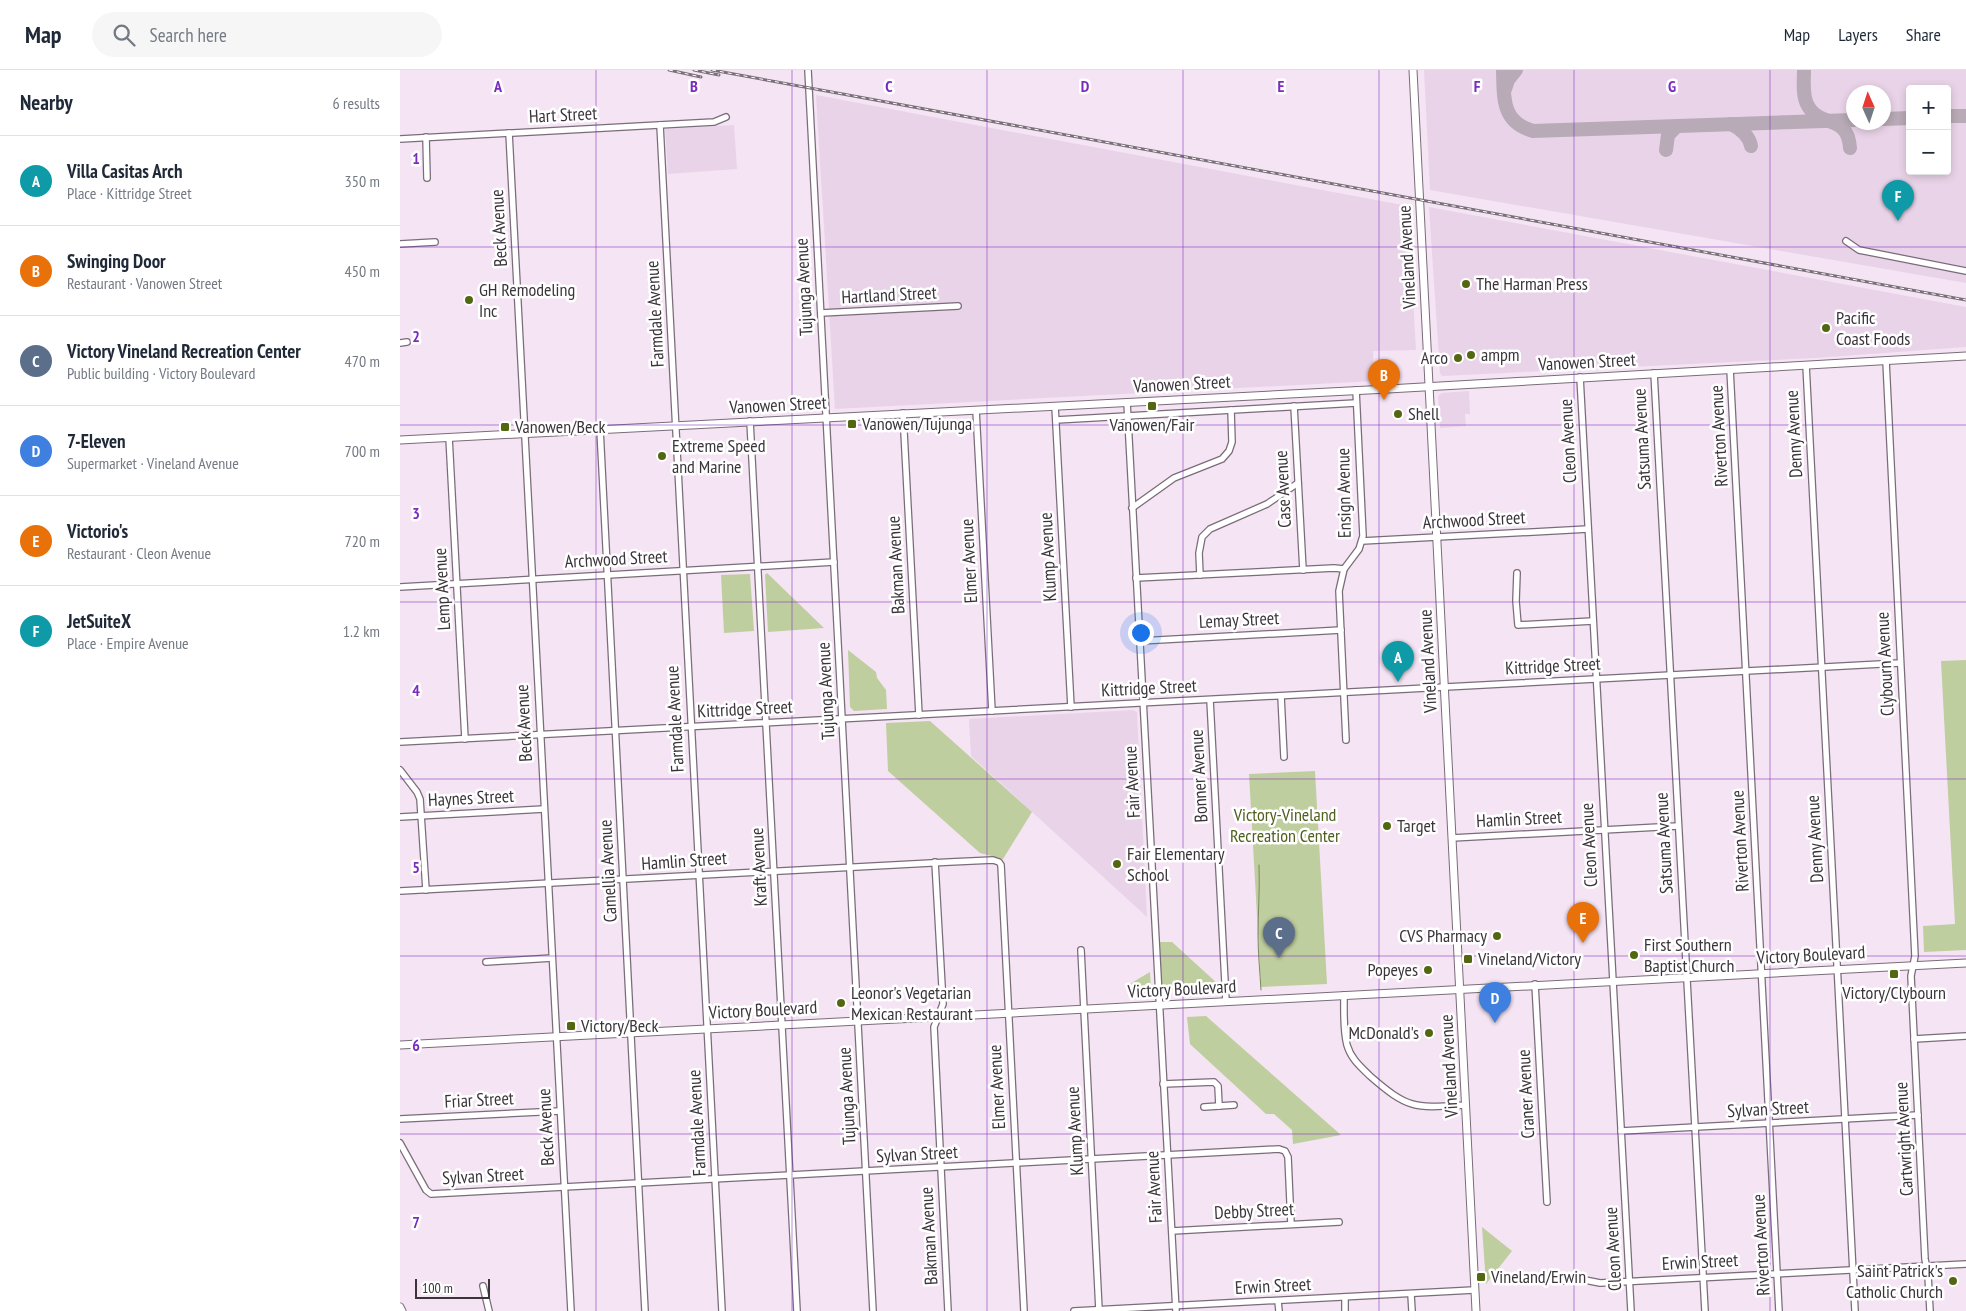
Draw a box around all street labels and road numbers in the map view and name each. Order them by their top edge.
street label: Hart Street [528,101,598,128]
street label: Beck Avenue [485,189,512,267]
street label: Vineland Avenue [1392,205,1421,310]
street label: Tujunga Avenue [789,238,818,336]
street label: Farmdale Avenue [640,260,669,368]
street label: Hartland Street [841,281,937,308]
street label: Vanowen Street [1537,347,1636,376]
street label: Vanowen Street [1132,369,1231,398]
street label: Riverton Avenue [1704,385,1733,487]
street label: Satsuma Avenue [1627,388,1656,490]
street label: Vanowen Street [728,390,827,419]
street label: Denny Avenue [1780,390,1807,478]
street label: Cleon Avenue [1554,398,1581,484]
street label: Ensign Avenue [1331,448,1356,538]
street label: Case Avenue [1269,450,1296,528]
street label: Archwood Street [1422,505,1526,534]
street label: Klump Avenue [1034,512,1061,602]
street label: Bakman Avenue [881,515,910,615]
street label: Elmer Avenue [955,518,982,604]
street label: Archwood Street [564,544,668,573]
street label: Lemp Avenue [428,547,455,631]
street label: Lemay Street [1198,606,1280,633]
street label: Vineland Avenue [1413,609,1442,714]
street label: Clybourn Avenue [1870,611,1899,717]
street label: Tujunga Avenue [811,642,840,740]
street label: Kittridge Street [1505,652,1601,679]
street label: Farmdale Avenue [660,665,689,773]
street label: Kittridge Street [1101,674,1197,701]
street label: Beck Avenue [510,684,537,762]
street label: Kittridge Street [697,695,793,722]
street label: Bonner Avenue [1185,729,1212,823]
street label: Fair Avenue [1118,745,1145,819]
street label: Haynes Street [427,784,515,811]
street label: Riverton Avenue [1725,790,1754,892]
street label: Satsuma Avenue [1649,792,1678,894]
street label: Denny Avenue [1801,795,1828,883]
street label: Cleon Avenue [1575,802,1602,888]
street label: Hamlin Street [1476,805,1562,832]
street label: Camellia Avenue [593,819,622,923]
street label: Kraft Avenue [745,827,772,907]
street label: Hamlin Street [640,846,728,875]
street label: Victory Boulevard [1755,940,1866,969]
street label: Victory Boulevard [1126,974,1237,1003]
street label: Victory Boulevard [707,995,818,1024]
street label: Vineland Avenue [1434,1014,1463,1119]
street label: Elmer Avenue [983,1044,1010,1130]
street label: Tujunga Avenue [832,1047,861,1145]
street label: Craner Avenue [1512,1049,1539,1139]
street label: Farmdale Avenue [682,1069,711,1177]
street label: Cartwright Avenue [1889,1081,1918,1197]
street label: Friar Street [444,1086,514,1113]
street label: Klump Avenue [1061,1086,1088,1176]
street label: Beck Avenue [532,1088,559,1166]
street label: Sylvan Street [1727,1095,1809,1122]
street label: Sylvan Street [876,1140,958,1167]
street label: Fair Avenue [1140,1150,1167,1224]
street label: Sylvan Street [442,1162,524,1189]
street label: Bakman Avenue [914,1186,943,1286]
street label: Riverton Avenue [1746,1194,1775,1296]
street label: Debby Street [1214,1197,1294,1224]
street label: Cleon Avenue [1599,1206,1626,1292]
street label: Erwin Street [1661,1248,1739,1275]
street label: Erwin Street [1234,1272,1312,1299]

